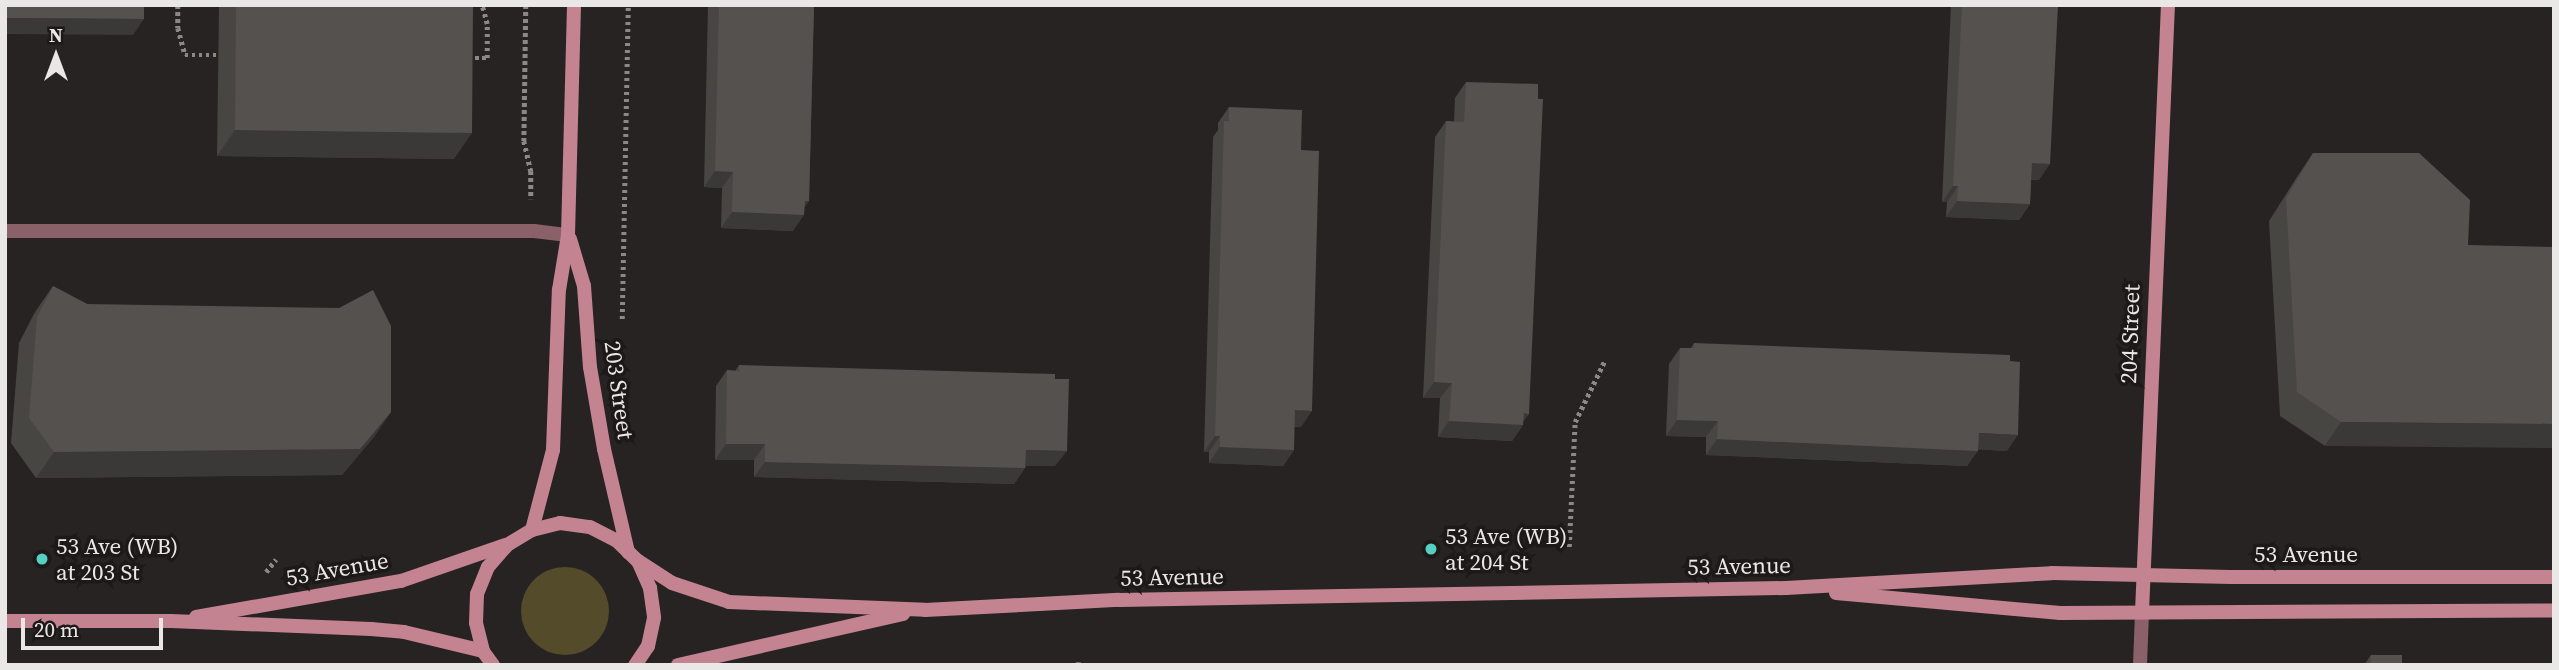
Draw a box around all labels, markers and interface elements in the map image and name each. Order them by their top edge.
north arrow [21,21,91,91]
text: N [49,22,63,48]
street label: 204 Street [2114,284,2146,384]
street label: 203 Street [598,339,640,441]
place label: 53 Ave (WB) at 204 St [1445,522,1567,576]
place label: 53 Ave (WB) at 203 St [56,532,178,586]
street label: 53 Avenue [2254,540,2358,568]
marker: 53 Ave (WB) at 204 St [1423,541,1439,557]
street label: 53 Avenue [283,546,391,592]
marker: 53 Ave (WB) at 203 St [34,551,50,567]
street label: 53 Avenue [1687,551,1791,581]
street label: 53 Avenue [1120,562,1224,592]
scale bar [24,604,166,648]
text: 20 m [34,615,79,644]

